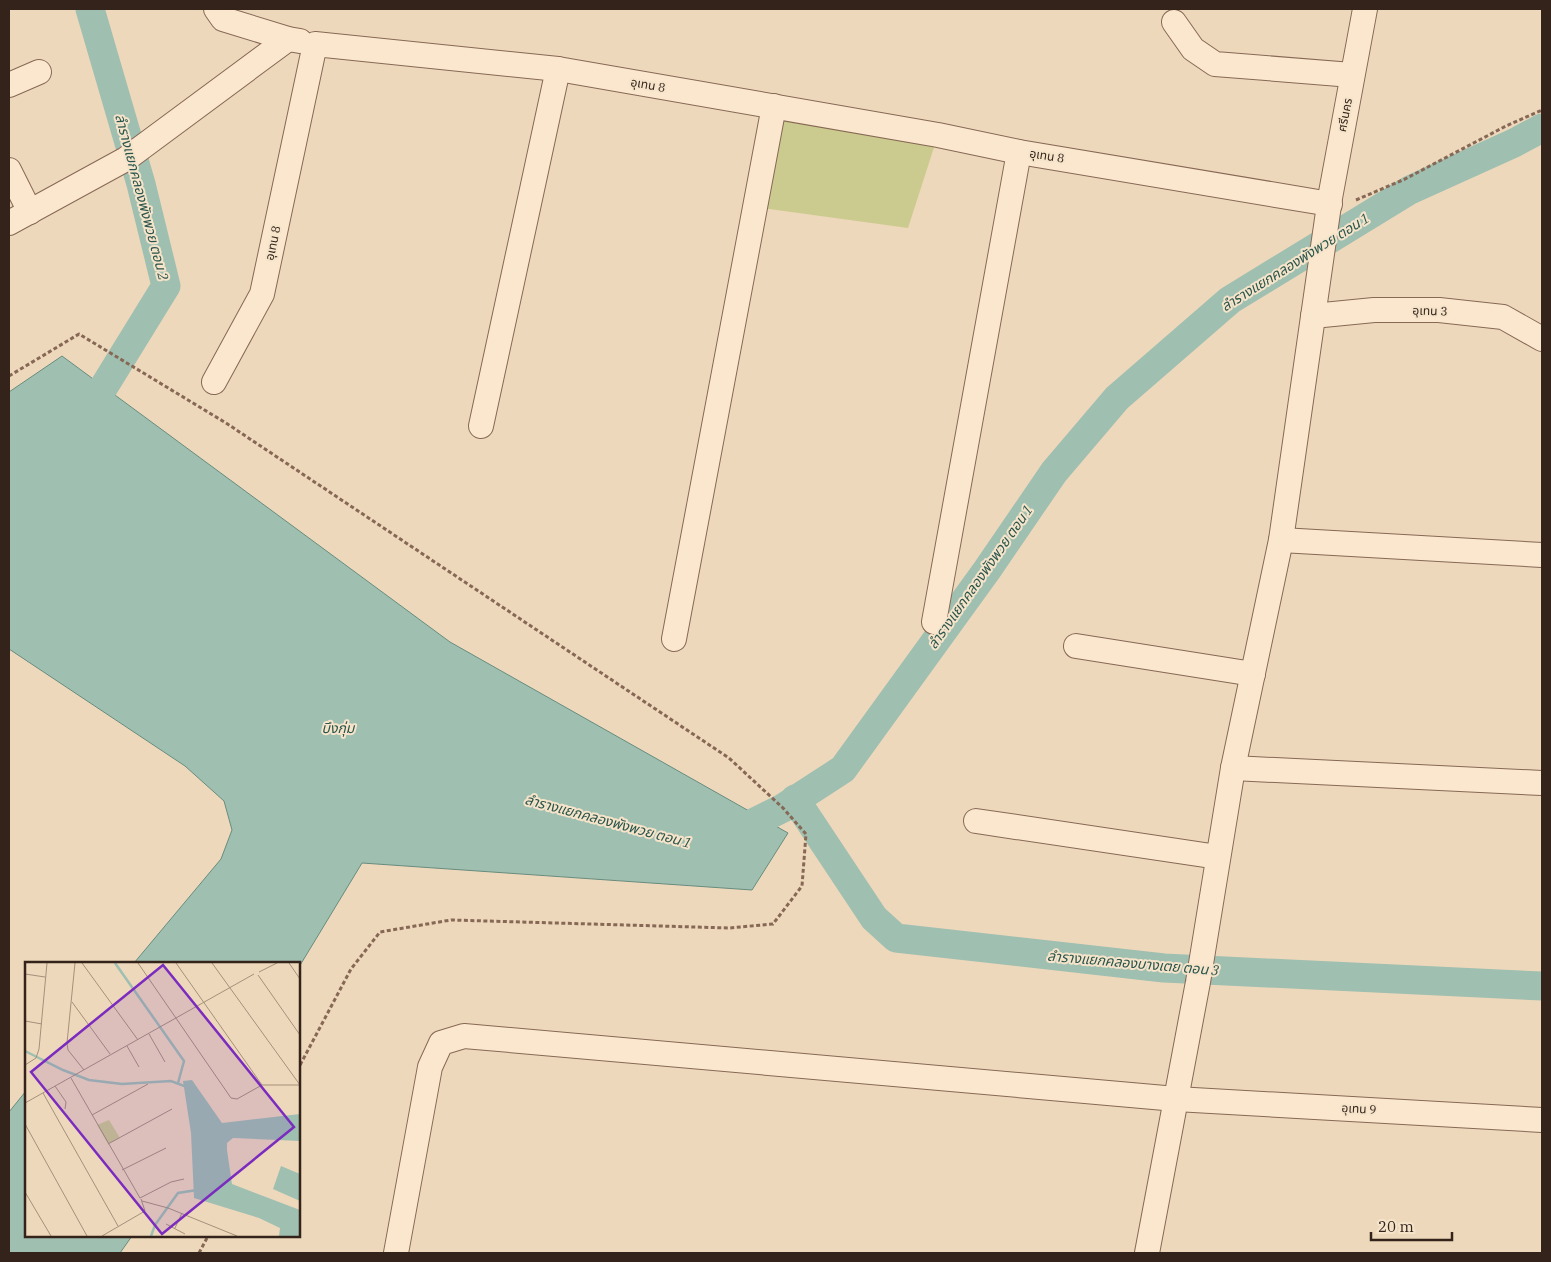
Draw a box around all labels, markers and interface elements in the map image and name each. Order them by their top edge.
street label: อุเทน 8 [630,74,667,95]
street label: ศรีนคร [1334,97,1355,133]
water label: ลำรางแยกคลองพังพวย ตอน 2 [111,112,173,282]
street label: อุเทน 8 [1029,145,1066,166]
water label: ลำรางแยกคลองพังพวย ตอน 1 [1218,209,1372,315]
street label: อุเทน 8 [262,224,283,262]
street label: อุเทน 3 [1412,302,1448,319]
water label: ลำรางแยกคลองพังพวย ตอน 1 [923,502,1037,652]
water label: บึงกุ่ม [322,719,356,737]
water label: ลำรางแยกคลองพังพวย ตอน 1 [523,790,693,852]
water label: ลำรางแยกคลองบางเตย ตอน 3 [1046,947,1220,979]
inset map [25,962,300,1237]
street label: อุเทน 9 [1341,1100,1377,1117]
scale bar [1371,1210,1452,1242]
text: 20 m [1378,1217,1414,1236]

